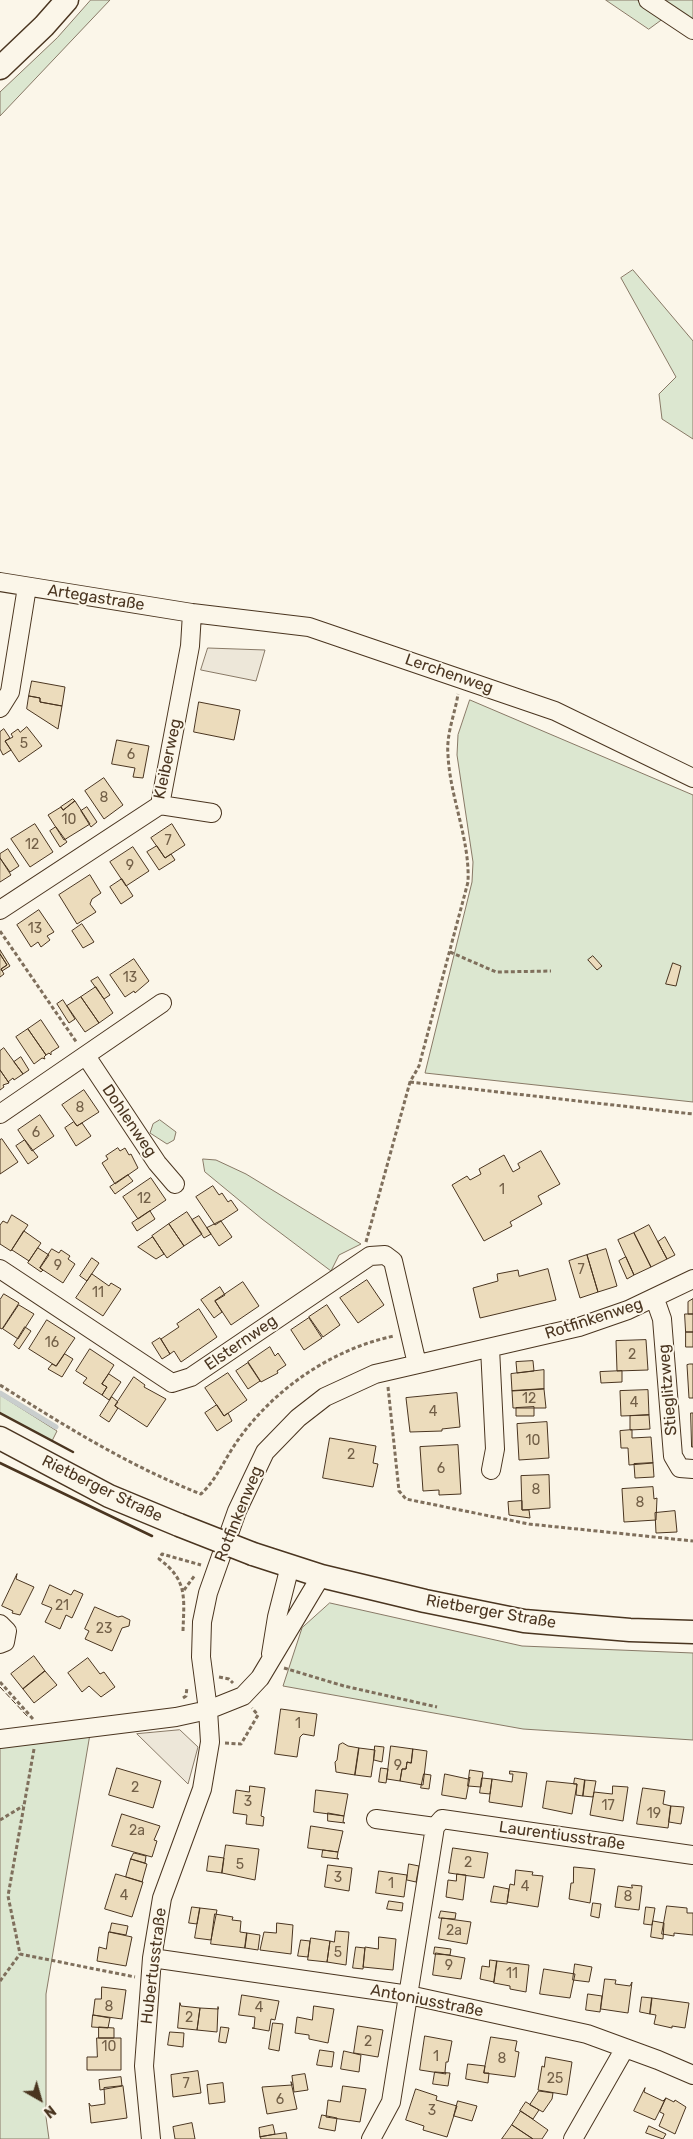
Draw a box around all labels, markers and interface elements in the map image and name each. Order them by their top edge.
street label: Artegastraße [46,581,146,615]
street label: Lerchenweg [402,650,496,698]
street label: Kleiberweg [150,717,186,801]
house number: 5 [20,736,28,752]
house number: 6 [127,747,135,763]
house number: 8 [100,790,108,806]
house number: 10 [62,812,76,828]
house number: 7 [164,833,172,849]
house number: 12 [25,837,39,853]
house number: 9 [126,858,134,874]
house number: 13 [28,921,42,937]
house number: 13 [123,970,137,986]
street label: Dohlenweg [98,1081,160,1161]
house number: 8 [76,1100,84,1116]
house number: 6 [32,1125,40,1141]
house number: 1 [499,1182,505,1198]
house number: 12 [137,1191,151,1207]
house number: 9 [54,1258,62,1274]
house number: 7 [577,1262,585,1278]
house number: 11 [92,1285,104,1301]
street label: Rotfinkenweg [543,1294,645,1344]
street label: Elsternweg [201,1311,281,1375]
house number: 16 [45,1335,59,1351]
street label: Stieglitzweg [654,1343,682,1437]
house number: 2 [628,1347,636,1363]
house number: 12 [522,1391,536,1407]
house number: 4 [630,1395,638,1411]
house number: 4 [429,1404,437,1420]
house number: 10 [526,1433,540,1449]
house number: 2 [347,1447,355,1463]
street label: Rietberger Straße [39,1451,165,1527]
house number: 6 [437,1461,445,1477]
street label: Rotfinkenweg [211,1463,267,1565]
house number: 8 [532,1482,540,1498]
house number: 8 [636,1495,644,1511]
street label: Rietberger Straße [424,1591,558,1633]
house number: 21 [55,1598,69,1614]
house number: 23 [96,1621,112,1637]
house number: 1 [295,1716,301,1732]
house number: 9 [394,1758,402,1774]
house number: 2 [131,1780,139,1796]
house number: 3 [244,1794,252,1810]
house number: 17 [601,1798,615,1814]
house number: 19 [647,1806,661,1822]
street label: Laurentiusstraße [498,1818,626,1854]
house number: 2a [129,1823,145,1839]
house number: 2 [464,1855,472,1871]
house number: 5 [236,1857,244,1873]
house number: 3 [334,1870,342,1886]
house number: 1 [388,1876,394,1892]
house number: 4 [521,1879,529,1895]
house number: 4 [120,1888,128,1904]
house number: 8 [624,1889,632,1905]
street label: Hubertusstraße [137,1907,171,2025]
house number: 2a [446,1923,462,1939]
house number: 5 [334,1945,342,1961]
house number: 9 [445,1958,453,1974]
house number: 11 [506,1966,518,1982]
street label: Antoniusstraße [369,1981,485,2021]
house number: 8 [105,1999,113,2015]
house number: 4 [255,2000,263,2016]
house number: 2 [185,2010,193,2026]
house number: 2 [364,2034,372,2050]
house number: 10 [102,2039,116,2055]
house number: 1 [433,2049,439,2065]
house number: 8 [498,2051,506,2067]
house number: 25 [547,2071,563,2087]
north arrow [15,2074,65,2124]
house number: 7 [182,2076,190,2092]
house number: 6 [276,2092,284,2108]
text: N [40,2101,59,2121]
house number: 3 [428,2103,436,2119]

